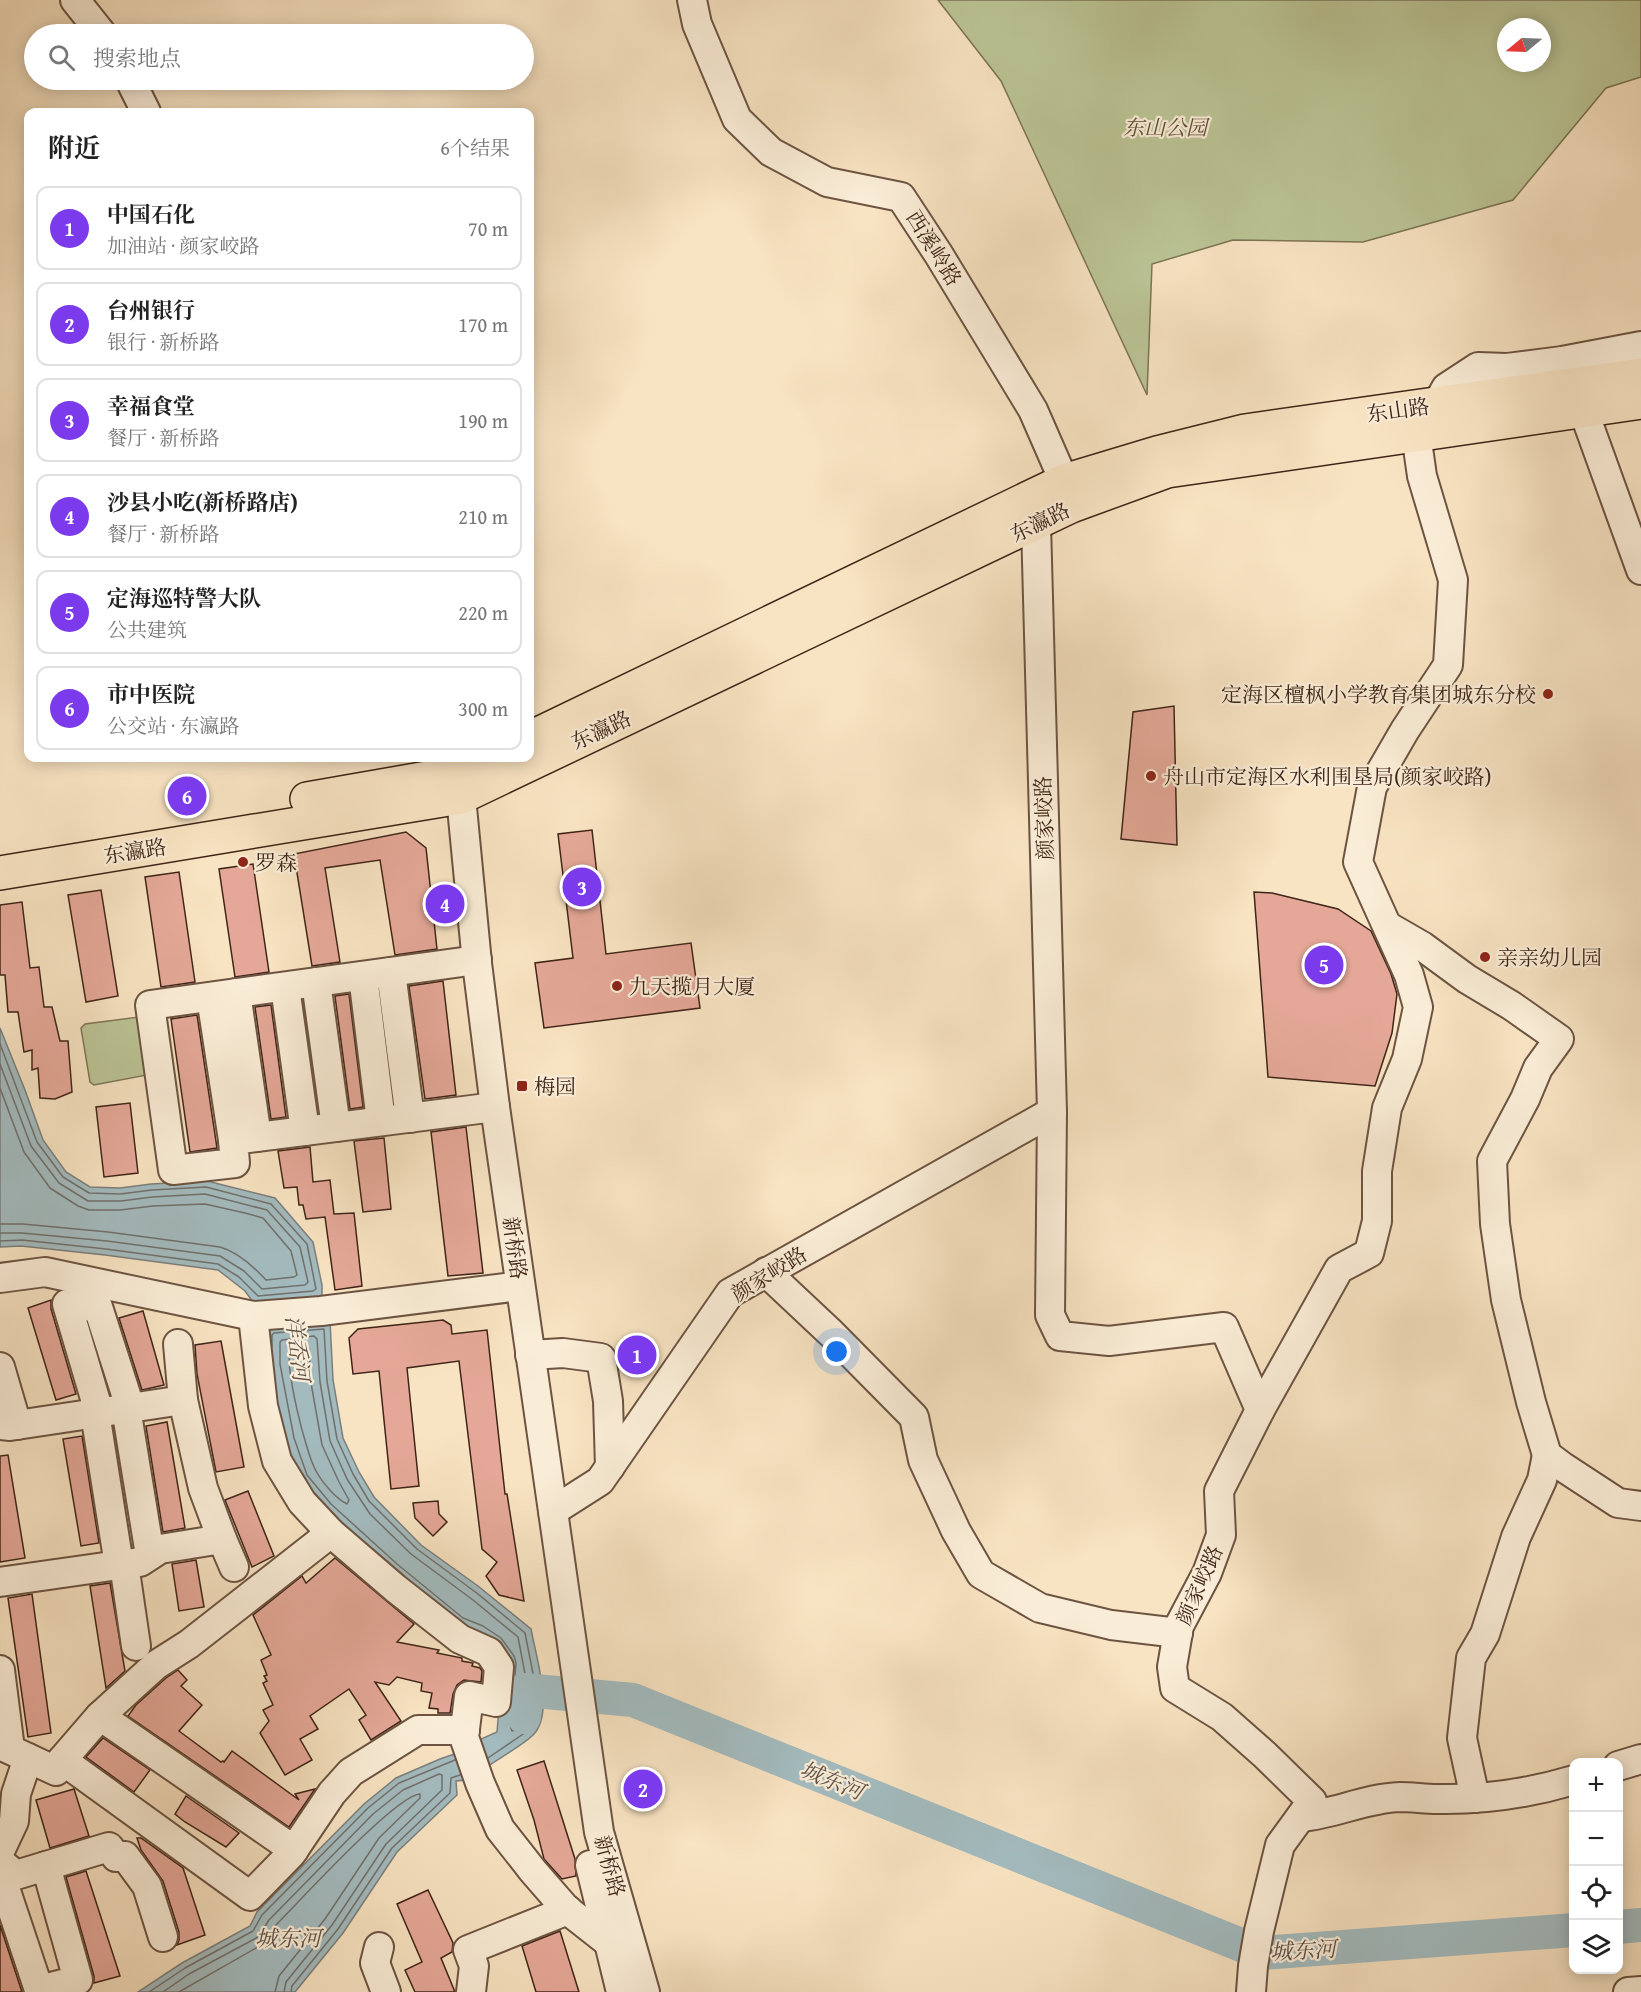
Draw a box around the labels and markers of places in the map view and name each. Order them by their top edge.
place label: 定海区檀枫小学教育集团城东分校 [1221,679,1536,710]
marker: 定海区檀枫小学教育集团城东分校 [1541,687,1555,701]
place label: 舟山市定海区水利围垦局(颜家峧路) [1163,761,1492,792]
marker: 舟山市定海区水利围垦局(颜家峧路) [1144,769,1158,783]
pin: 6 [168,774,207,818]
place label: 罗森 [255,847,297,878]
marker: 罗森 [236,855,250,869]
pin: 3 [562,864,602,910]
pin: 4 [426,882,464,926]
pin: 5 [1304,942,1344,988]
place label: 亲亲幼儿园 [1497,942,1602,973]
marker: 亲亲幼儿园 [1478,950,1492,964]
place label: 九天揽月大厦 [629,971,755,1002]
marker: 九天揽月大厦 [610,979,624,993]
place label: 梅园 [534,1071,576,1102]
marker: 梅园 [515,1079,529,1093]
pin: 1 [618,1332,656,1378]
pin: 2 [624,1766,662,1812]

